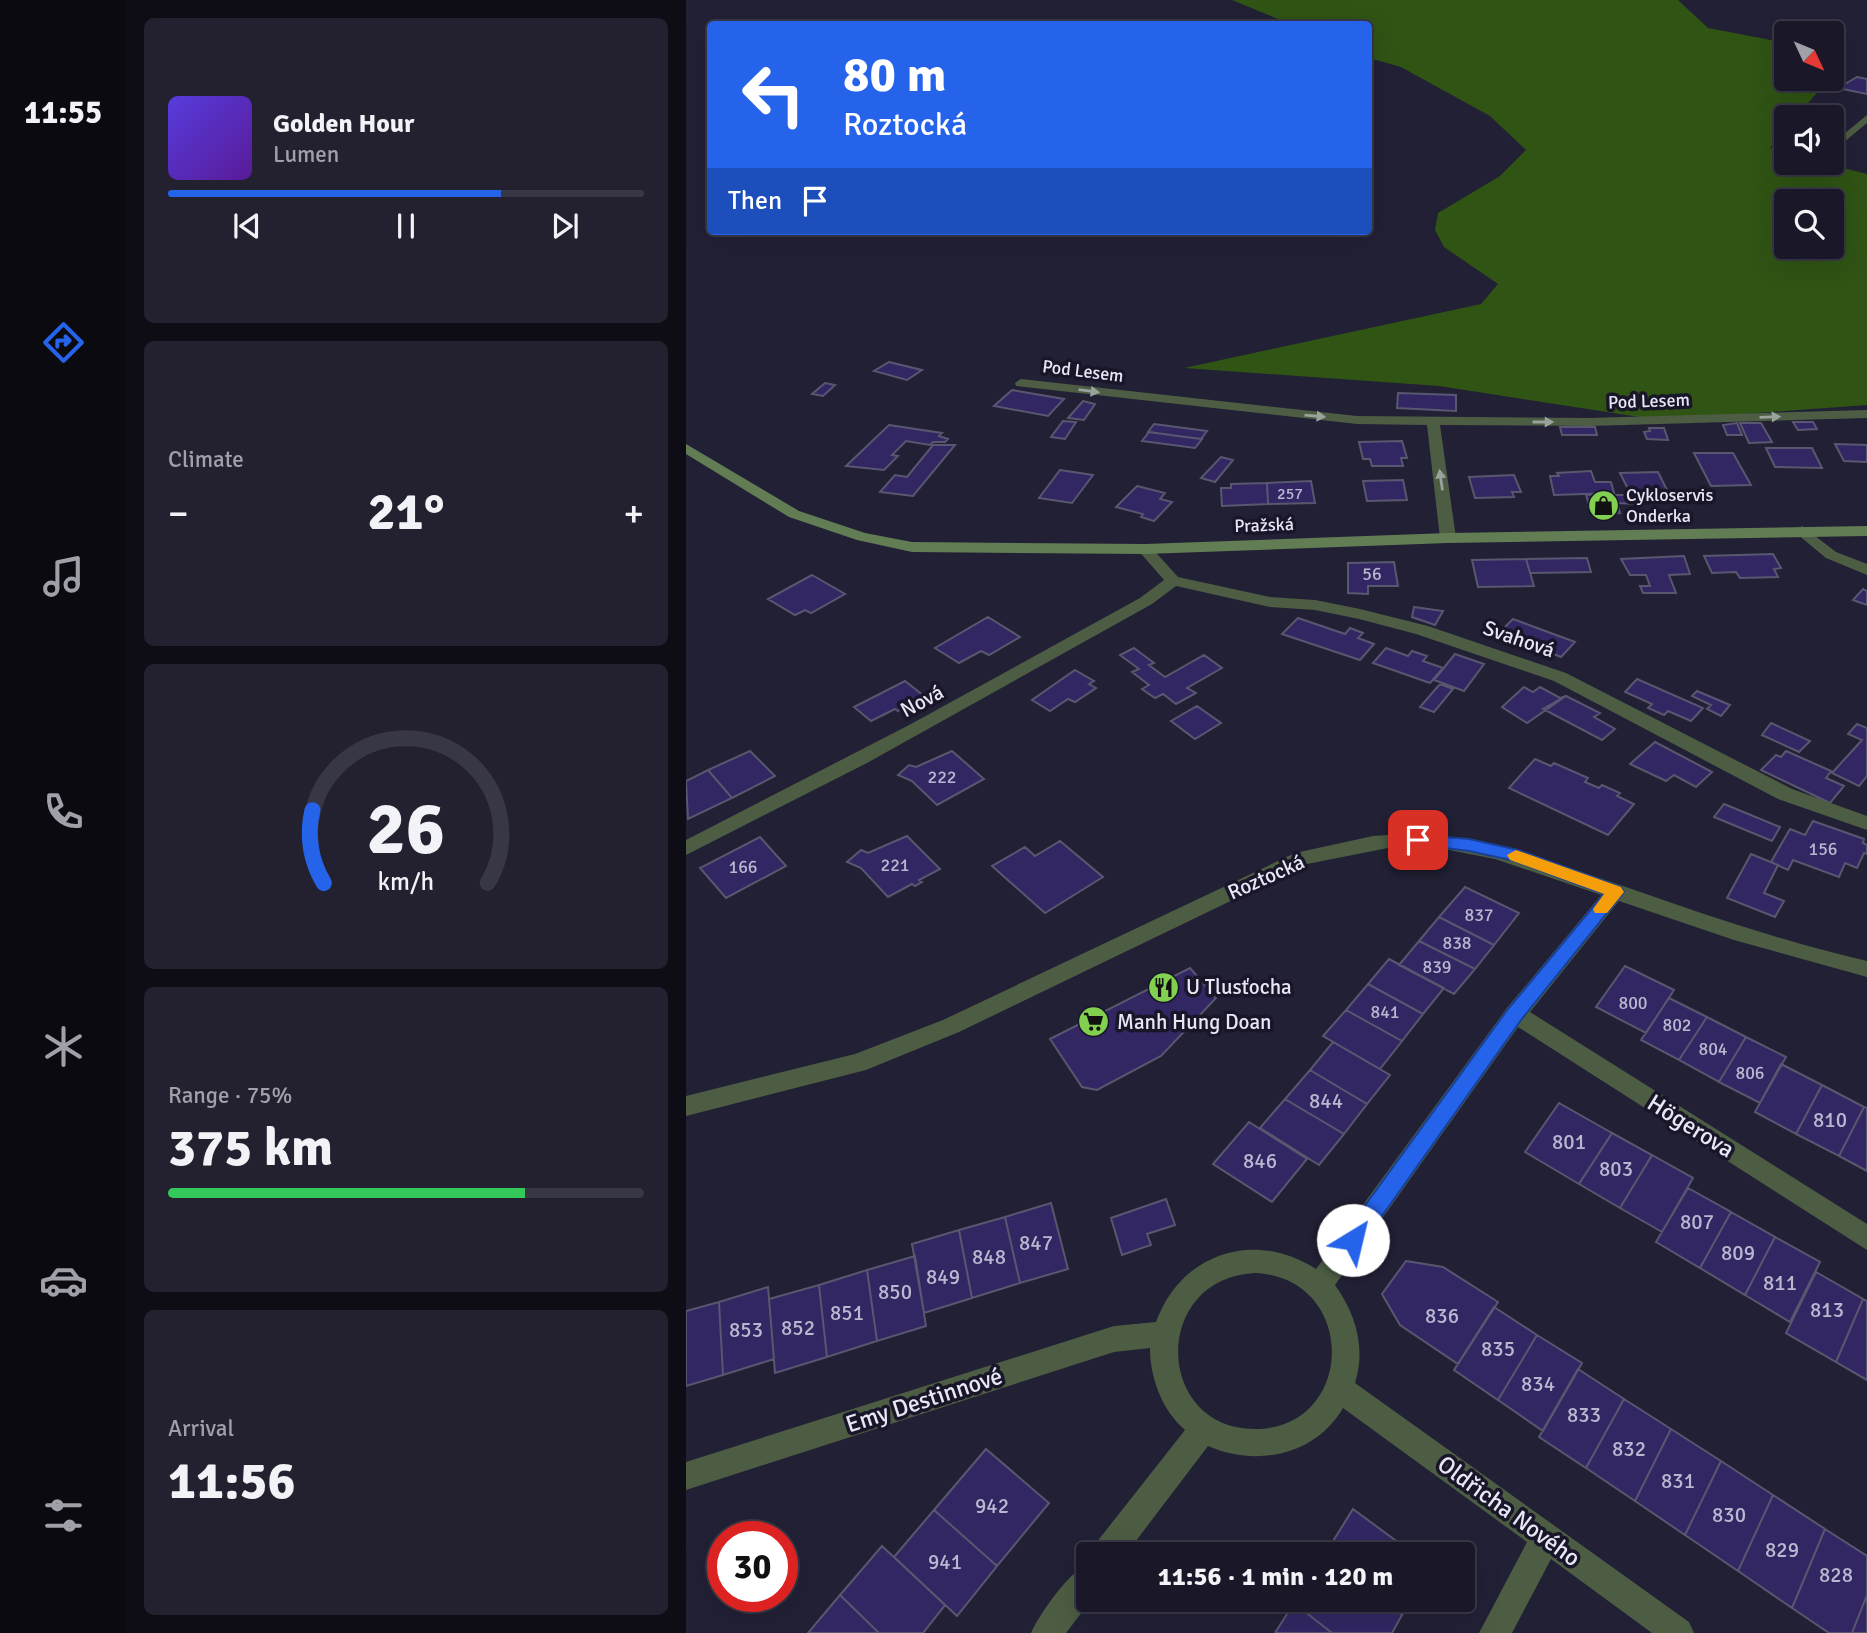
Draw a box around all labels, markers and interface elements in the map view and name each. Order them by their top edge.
north arrow [1774,21,1844,91]
map controls [1774,21,1844,259]
text: 80 m [843,45,946,105]
icon: left [728,49,819,140]
text: 11:55 [24,93,102,132]
text: Roztocká [843,105,967,144]
button: sound [1774,105,1844,175]
text: Golden Hour [273,108,414,140]
text: Lumen [273,140,339,169]
icon: arrive [796,182,834,220]
text: Then [728,185,782,217]
button: search [1774,189,1844,259]
icon: previous [228,207,266,245]
icon: pause [387,207,425,245]
icon: next [546,207,584,245]
icon: directions [39,318,88,367]
street label: Pod Lesem [1041,355,1125,387]
one-way arrow [1078,386,1100,397]
street label: Pod Lesem [1608,389,1690,413]
one-way arrow [1305,411,1327,422]
one-way arrow [1759,411,1781,423]
one-way arrow [1532,416,1554,428]
text: Climate [168,445,244,474]
one-way arrow [1435,469,1446,491]
text: 21° [368,480,444,544]
house number: 257 [1277,484,1303,504]
place label: Cykloservis Onderka [1626,484,1713,527]
shop icon: Cykloservis Onderka [1586,488,1620,522]
text: − [168,490,189,537]
text: + [623,490,644,537]
street label: Pražská [1234,513,1294,537]
icon: music [39,552,88,601]
house number: 56 [1362,563,1382,585]
street label: Svahová [1480,615,1558,663]
street label: Nová [896,679,948,723]
house number: 222 [927,766,957,788]
text: 26 [367,785,445,874]
icon: phone [39,787,88,836]
pin [1388,810,1448,870]
icon: arrive [1399,821,1437,859]
house number: 156 [1808,838,1838,860]
street label: Roztocká [1223,849,1309,905]
house number: 221 [880,854,910,876]
house number: 166 [728,856,758,878]
text: km/h [378,865,434,896]
house number: 837 [1464,904,1494,926]
house number: 838 [1442,932,1472,954]
house number: 839 [1422,956,1452,978]
restaurant icon: U Tlusťocha [1146,970,1180,1004]
place label: U Tlusťocha [1186,974,1292,1000]
house number: 800 [1618,992,1648,1014]
house number: 841 [1370,1001,1400,1023]
supermarket icon: Manh Hung Doan [1077,1005,1111,1039]
place label: Manh Hung Doan [1117,1009,1272,1035]
house number: 802 [1662,1014,1692,1036]
icon: climate [39,1022,88,1071]
house number: 804 [1698,1038,1728,1060]
house number: 806 [1735,1062,1765,1084]
text: Range · 75% [168,1081,292,1110]
house number: 844 [1309,1088,1343,1114]
street label: Högerova [1642,1088,1740,1164]
house number: 810 [1813,1107,1847,1133]
text: 375 km [168,1116,333,1180]
house number: 801 [1552,1129,1586,1155]
house number: 846 [1243,1148,1277,1174]
house number: 803 [1599,1156,1633,1182]
position arrow [1316,1203,1390,1277]
house number: 807 [1680,1209,1714,1235]
house number: 847 [1019,1230,1053,1256]
house number: 809 [1721,1240,1755,1266]
house number: 848 [972,1244,1006,1270]
icon: car [39,1256,88,1305]
house number: 849 [926,1264,960,1290]
house number: 811 [1763,1270,1797,1296]
house number: 850 [878,1279,912,1305]
house number: 813 [1810,1297,1844,1323]
house number: 851 [830,1300,864,1326]
house number: 836 [1425,1303,1459,1329]
house number: 852 [781,1315,815,1341]
house number: 853 [729,1317,763,1343]
house number: 835 [1481,1336,1515,1362]
street label: Emy Destinnové [842,1361,1006,1439]
house number: 834 [1521,1371,1555,1397]
house number: 833 [1567,1402,1601,1428]
text: Arrival [168,1414,234,1443]
house number: 832 [1612,1436,1646,1462]
text: 11:56 [168,1449,296,1513]
street label: Oldřicha Nového [1432,1449,1586,1573]
house number: 831 [1661,1468,1695,1494]
icon: filters [39,1491,88,1540]
house number: 942 [975,1493,1009,1519]
house number: 830 [1712,1502,1746,1528]
speed limit sign: 30 [707,1521,798,1612]
house number: 829 [1765,1537,1799,1563]
house number: 941 [928,1549,962,1575]
text: 11:56 · 1 min · 120 m [1158,1561,1393,1593]
house number: 828 [1819,1562,1853,1588]

